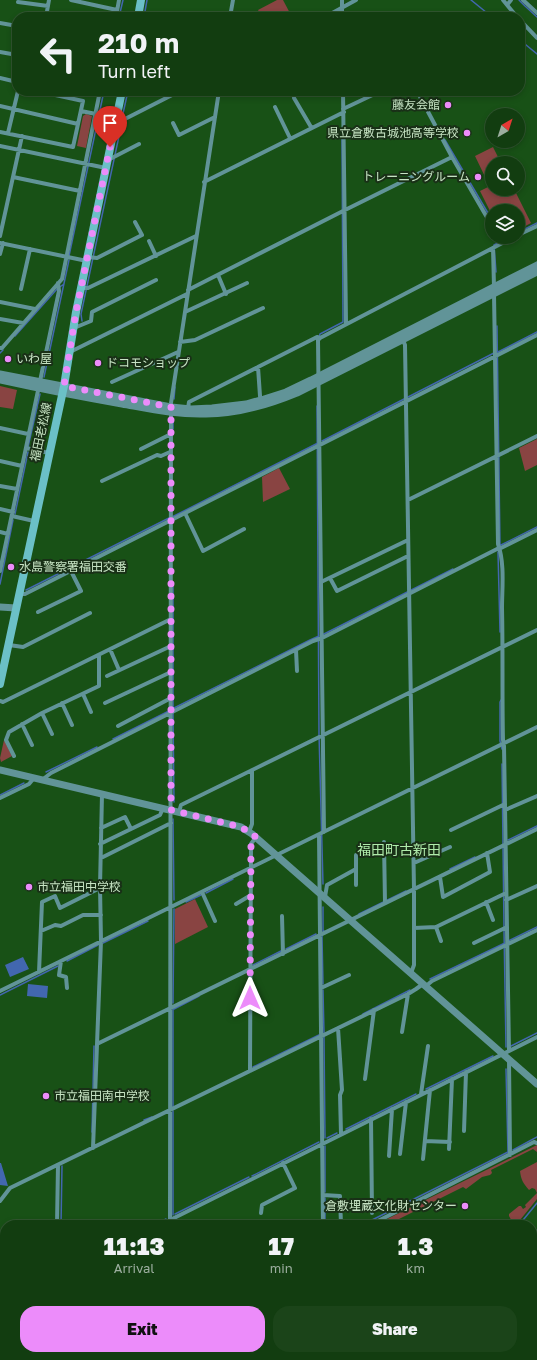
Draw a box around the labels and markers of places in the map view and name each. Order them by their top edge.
place label: 藤友会館 [392,97,440,112]
marker: 藤友会館 [443,100,453,110]
pin [93,106,127,147]
place label: 県立倉敷古城池高等学校 [327,125,459,140]
marker: 県立倉敷古城池高等学校 [462,128,472,138]
place label: トレーニングルーム [362,169,470,184]
marker: トレーニングルーム [473,172,483,182]
place label: いわ屋 [16,351,52,366]
marker: いわ屋 [3,354,13,364]
place label: ドコモショップ [106,355,190,370]
marker: ドコモショップ [93,358,103,368]
place label: 水島警察署福田交番 [19,559,127,574]
marker: 水島警察署福田交番 [6,562,16,572]
place label: 市立福田中学校 [37,879,121,894]
marker: 市立福田中学校 [24,882,34,892]
place label: 市立福田南中学校 [54,1088,150,1103]
marker: 市立福田南中学校 [41,1091,51,1101]
place label: 倉敷埋蔵文化財センター [325,1198,457,1213]
marker: 倉敷埋蔵文化財センター [460,1201,470,1211]

